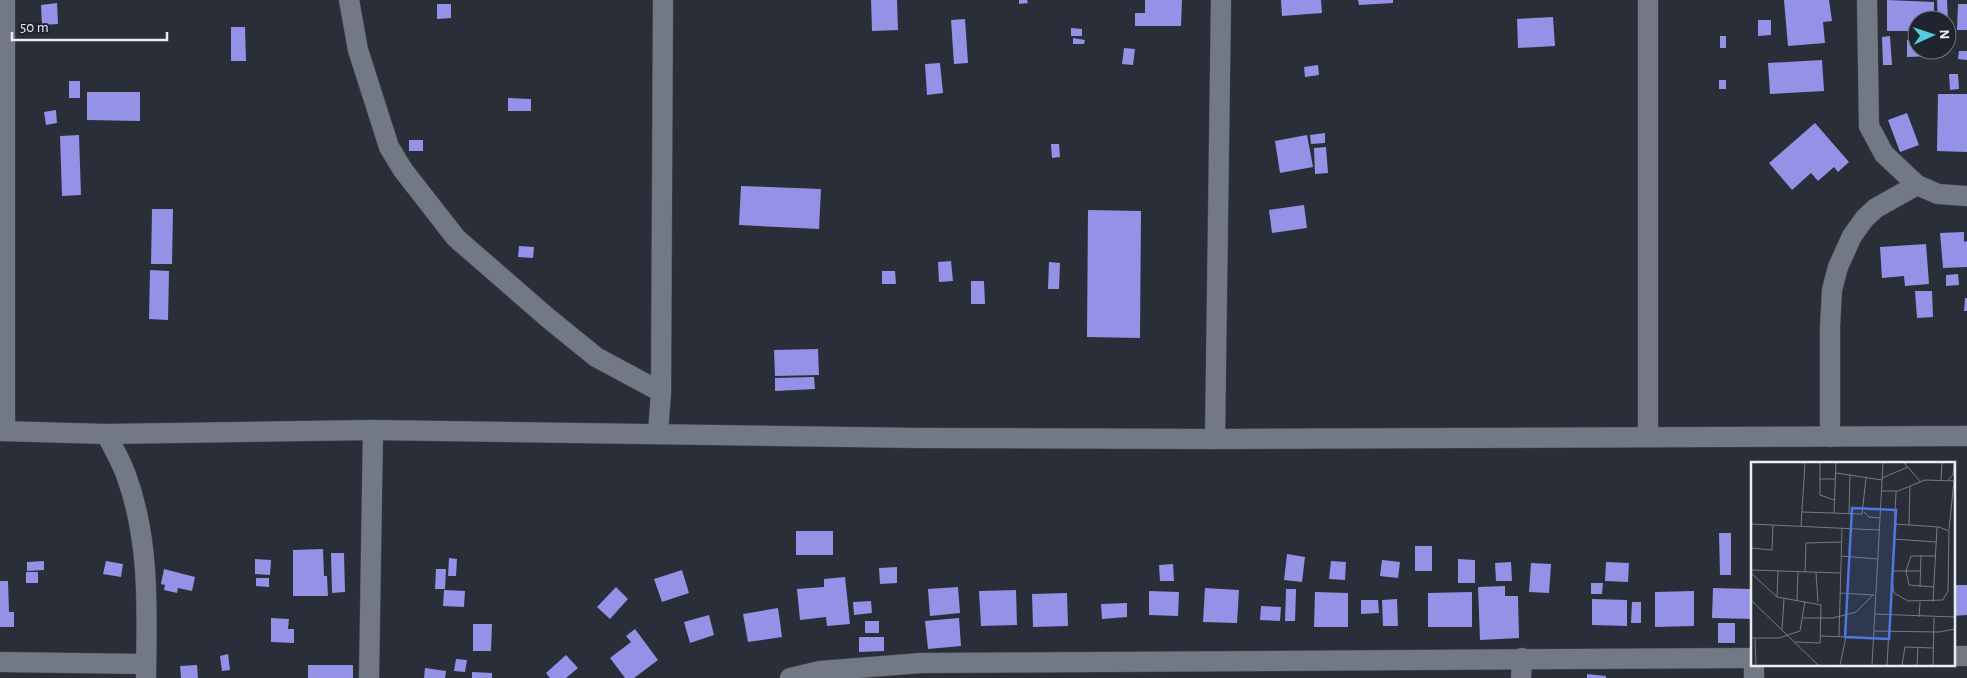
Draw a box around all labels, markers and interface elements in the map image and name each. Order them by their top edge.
scale bar [12,10,168,42]
north arrow [1907,10,1957,60]
text: 50 m [20,20,49,35]
text: N [1937,29,1951,40]
inset map [1751,462,1954,666]

